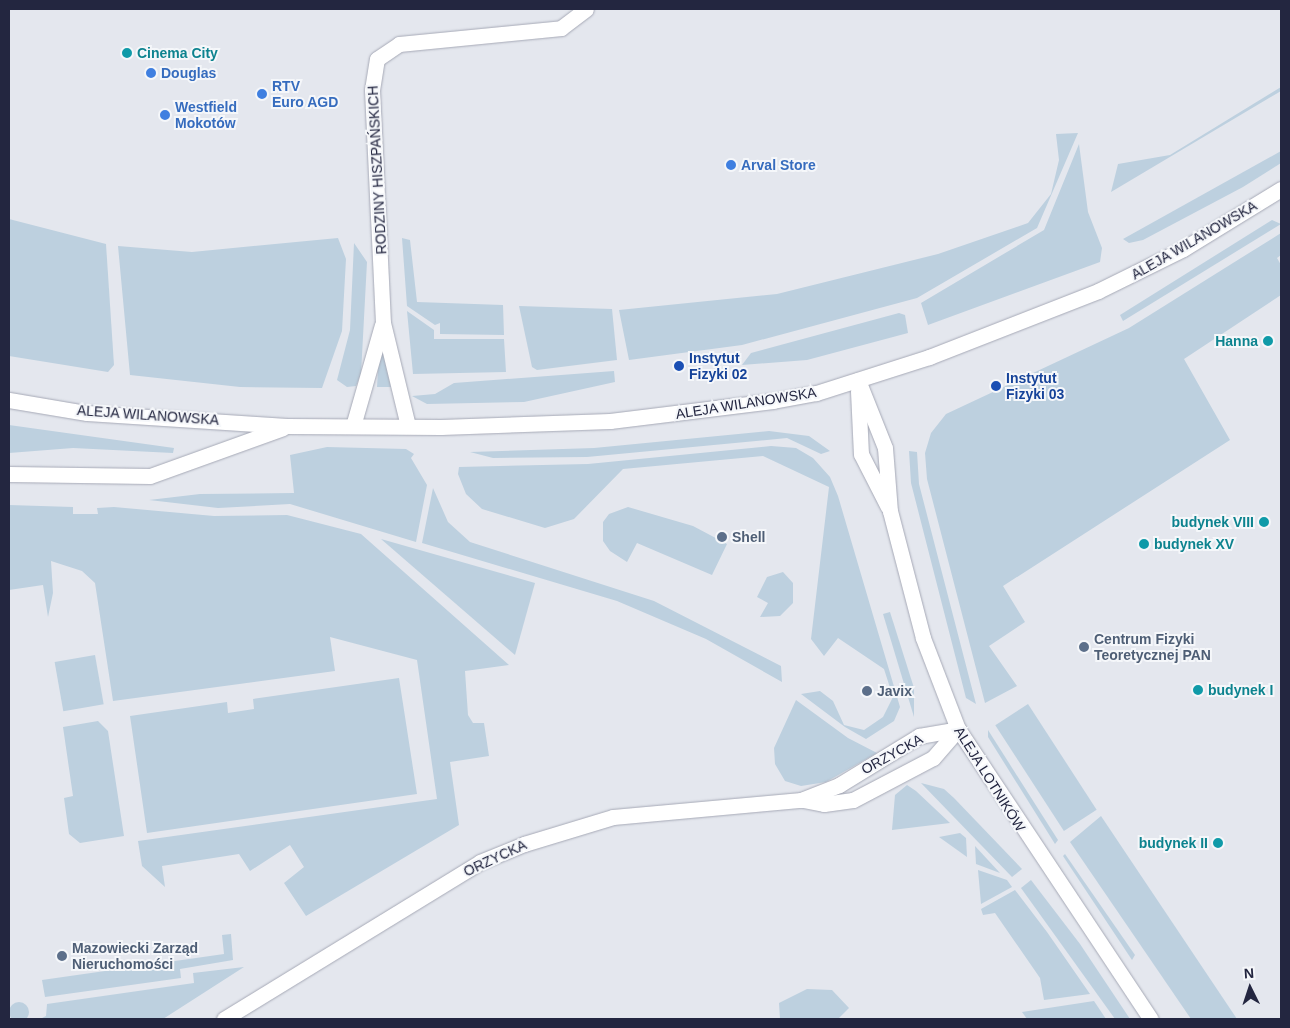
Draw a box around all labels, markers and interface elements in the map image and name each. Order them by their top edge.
place label: Cinema City [137,45,218,61]
marker: Cinema City [121,47,133,59]
place label: Douglas [161,65,216,81]
marker: Douglas [145,67,157,79]
place label: RTV Euro AGD [272,78,339,110]
street label: RODZINY HISZPAŃSKICH [364,85,390,255]
marker: RTV Euro AGD [256,88,268,100]
place label: Westfield Mokotów [175,99,237,132]
marker: Westfield Mokotów [159,109,171,121]
place label: Arval Store [741,157,816,173]
marker: Arval Store [725,159,737,171]
street label: ALEJA WILANOWSKA [1128,197,1260,283]
place label: Hanna [1215,333,1258,349]
marker: Hanna [1262,335,1274,347]
place label: Instytut Fizyki 02 [689,350,747,382]
marker: Instytut Fizyki 02 [673,360,685,372]
place label: Instytut Fizyki 03 [1006,370,1064,402]
marker: Instytut Fizyki 03 [990,380,1002,392]
street label: ALEJA WILANOWSKA [674,384,818,422]
street label: ALEJA WILANOWSKA [76,402,220,428]
place label: budynek VIII [1172,514,1254,530]
marker: budynek VIII [1258,516,1270,528]
place label: Shell [732,529,765,545]
marker: Shell [716,531,728,543]
place label: budynek XV [1154,536,1234,552]
marker: budynek XV [1138,538,1150,550]
place label: Centrum Fizyki Teoretycznej PAN [1094,631,1211,664]
marker: Centrum Fizyki Teoretycznej PAN [1078,641,1090,653]
place label: budynek I [1208,682,1273,698]
place label: Javix [877,683,912,699]
marker: budynek I [1192,684,1204,696]
marker: Javix [861,685,873,697]
street label: ALEJA LOTNIKÓW [951,723,1029,835]
street label: ORZYCKA [858,730,926,778]
place label: budynek II [1139,835,1208,851]
street label: ORZYCKA [461,836,529,880]
marker: budynek II [1212,837,1224,849]
place label: Mazowiecki Zarząd Nieruchomości [72,940,198,972]
marker: Mazowiecki Zarząd Nieruchomości [56,950,68,962]
north arrow [1225,963,1275,1013]
text: N [1243,965,1255,981]

